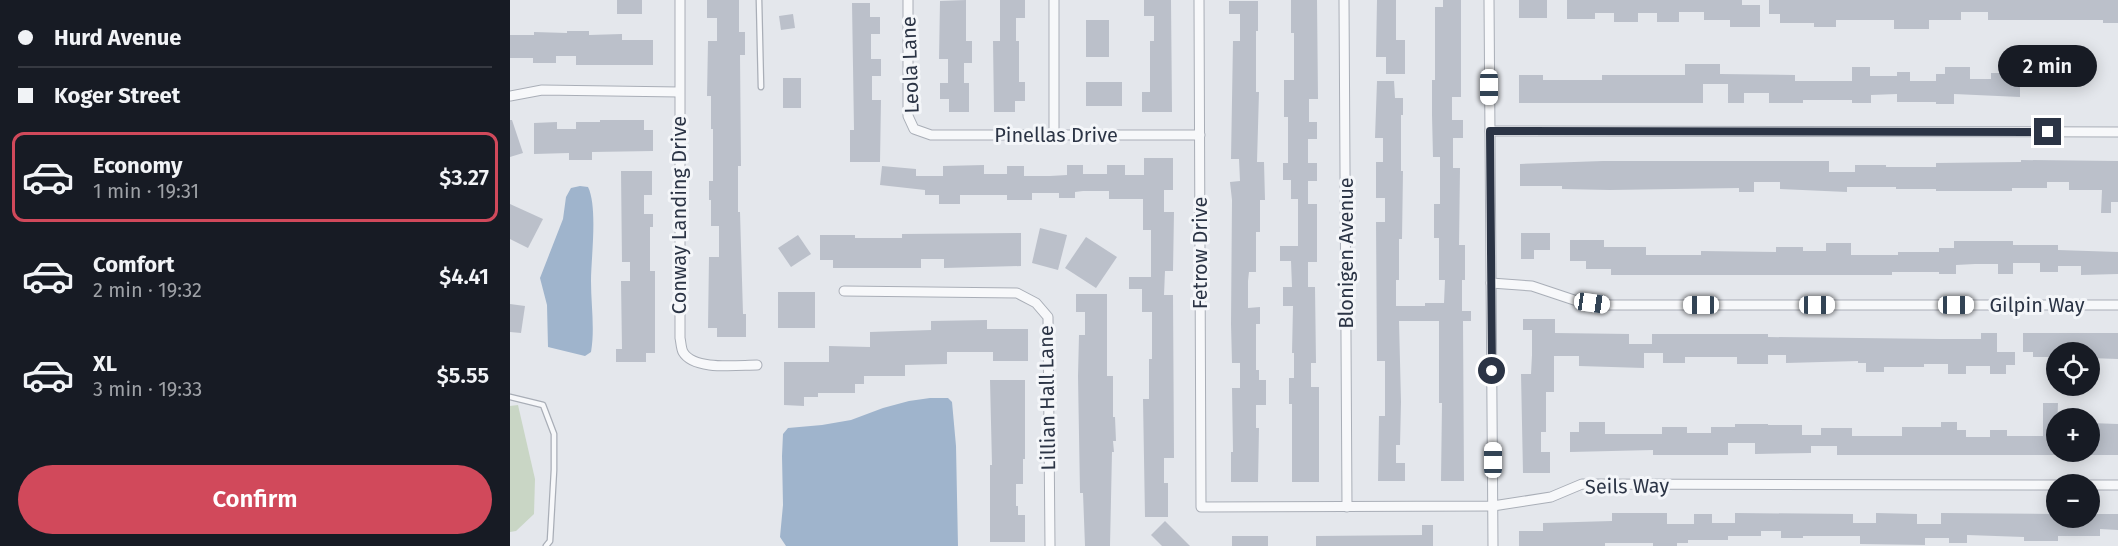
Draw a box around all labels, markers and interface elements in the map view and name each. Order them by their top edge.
street label: Leola Lane [896,16,924,114]
text: Hurd Avenue [54,24,181,51]
callout: 2 min [1998,45,2098,87]
text: 2 min [2023,54,2072,78]
car [1480,69,1498,105]
text: Koger Street [54,82,180,109]
street label: Conway Landing Drive [667,116,691,314]
route end [2034,118,2061,145]
street label: Pinellas Drive [994,123,1118,147]
icon: car [21,150,75,204]
text: Economy [93,152,182,179]
text: $3.27 [439,164,489,191]
street label: Blonigen Avenue [1334,177,1358,329]
text: 1 min · 19:31 [93,179,199,203]
street label: Fetrow Drive [1188,197,1212,309]
icon: car [21,249,75,303]
text: Comfort [93,251,174,278]
text: $4.41 [439,263,489,290]
text: 2 min · 19:32 [93,278,202,302]
car [1573,292,1611,314]
street label: Gilpin Way [1990,293,2085,317]
car [1683,296,1719,314]
car [1799,296,1835,314]
car [1938,296,1974,314]
street label: Lillian Hall Lane [1034,325,1060,471]
map controls [2046,342,2100,528]
button: locate [2046,342,2100,396]
icon: car [21,348,75,402]
text: XL [93,350,117,377]
route start [1478,357,1505,384]
text: $5.55 [437,362,489,389]
text: 3 min · 19:33 [93,377,202,401]
button: + [2046,408,2100,462]
car [1484,442,1502,478]
button: Confirm [18,465,492,534]
street label: Seils Way [1585,473,1670,499]
button: − [2046,474,2100,528]

